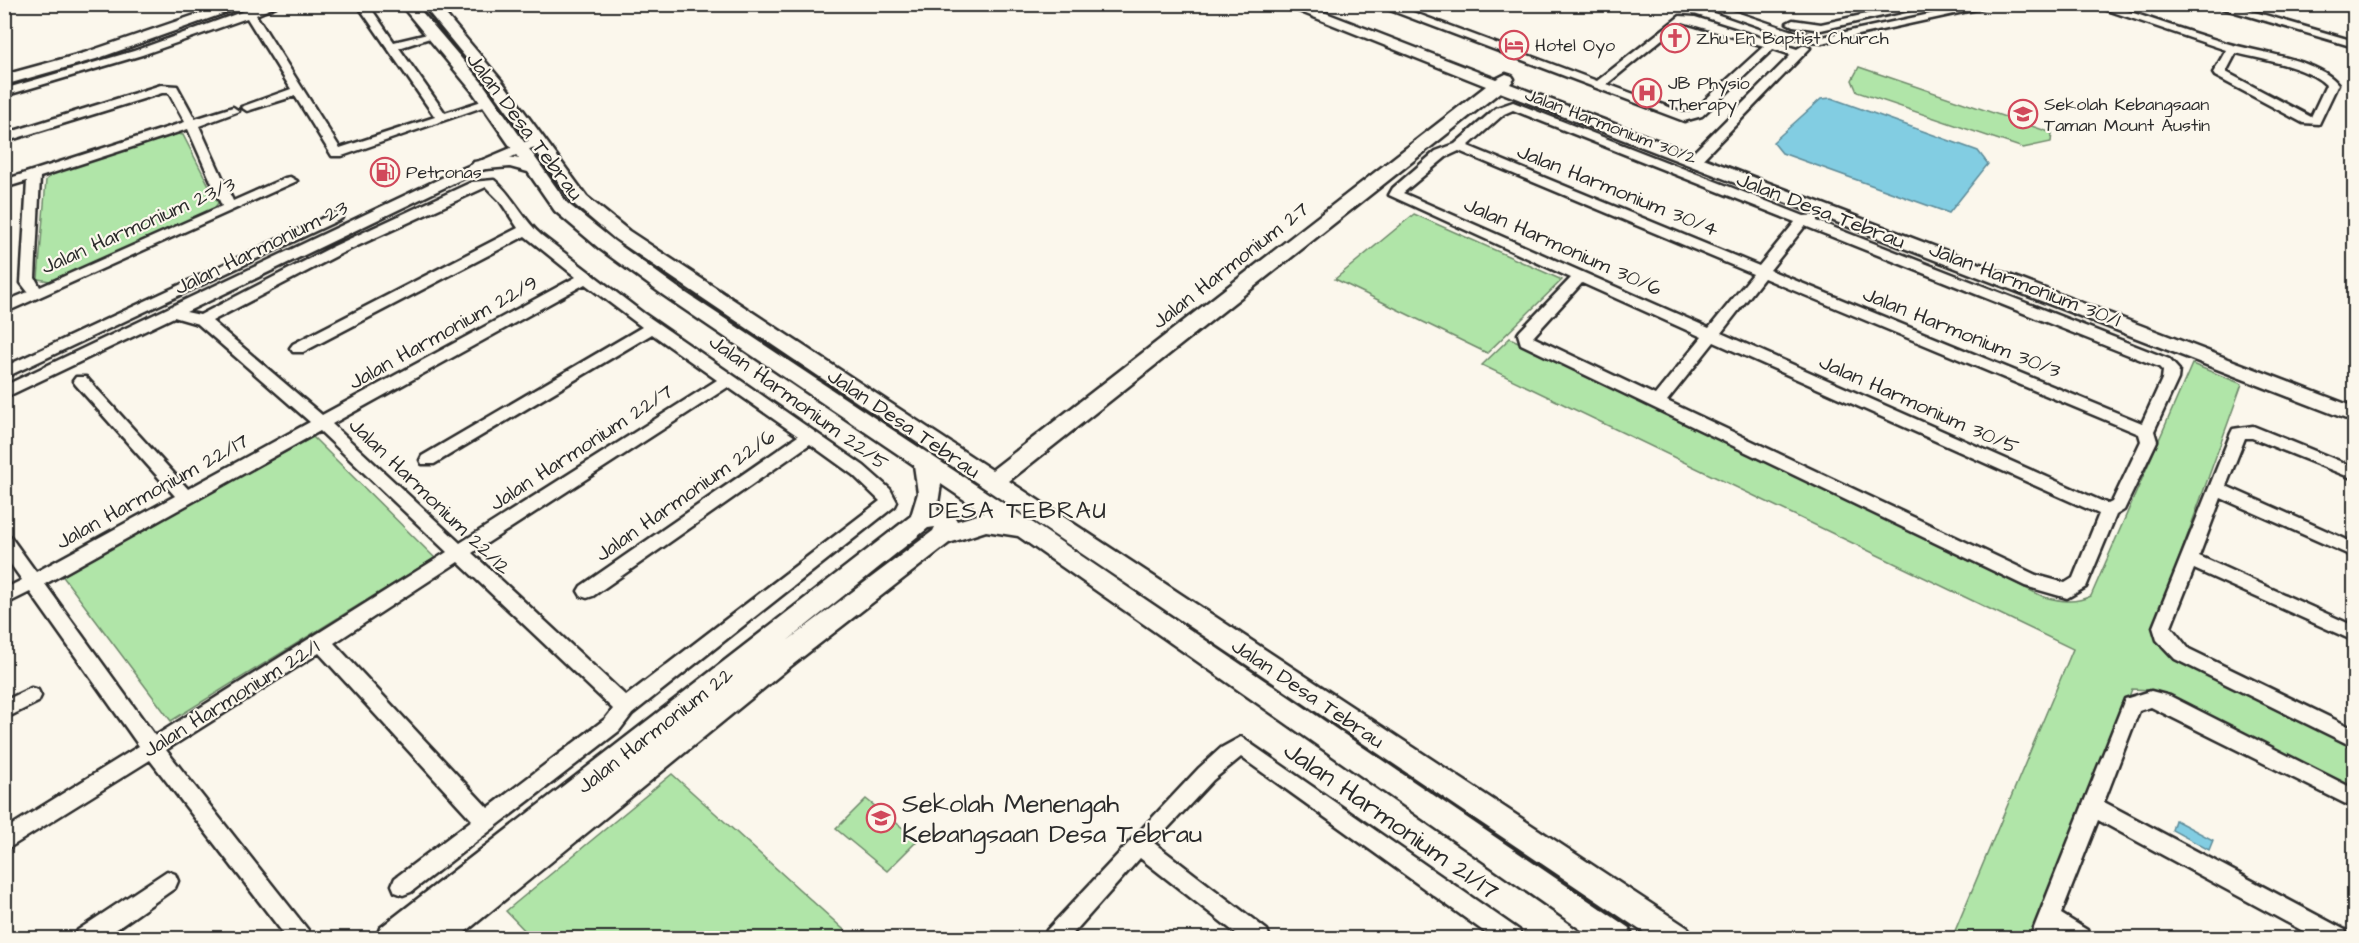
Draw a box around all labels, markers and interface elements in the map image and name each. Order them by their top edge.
church icon: Zhu En Baptist Church [1659,22,1691,54]
place label: Zhu En Baptist Church [1696,26,1889,51]
hotel icon: Hotel Oyo [1498,29,1530,61]
place label: Hotel Oyo [1535,33,1615,59]
street label: Jalan Desa Tebrau [459,46,590,207]
place label: JB Physio Therapy [1668,71,1750,118]
hospital icon: JB Physio Therapy [1631,77,1663,109]
street label: Jalan Harmonium 30/2 [1521,82,1701,171]
place label: Sekolah Kebangsaan Taman Mount Austin [2044,92,2210,138]
school or university icon: Sekolah Kebangsaan Taman Mount Austin [2007,98,2039,130]
street label: Jalan Harmonium 30/4 [1513,137,1723,244]
fuel station icon: Petronas [369,156,401,188]
place label: Petronas [406,160,482,185]
street label: Jalan Desa Tebrau [1732,165,1910,256]
street label: Jalan Harmonium 23/3 [36,169,240,281]
street label: Jalan Harmonium 30/6 [1459,190,1666,303]
street label: Jalan Harmonium 23 [170,193,353,302]
street label: Jalan Harmonium 27 [1146,195,1315,336]
street label: Jalan Harmonium 30/1 [1925,235,2125,335]
street label: Jalan Harmonium 22/9 [343,268,543,397]
street label: Jalan Harmonium 30/3 [1859,279,2065,386]
street label: Jalan Harmonium 22/5 [703,327,894,478]
street label: Jalan Harmonium 30/5 [1815,347,2023,462]
street label: Jalan Desa Tebrau [822,361,986,486]
street label: Jalan Harmonium 22/7 [484,377,679,518]
street label: Jalan Harmonium 22/12 [342,411,517,582]
street label: Jalan Harmonium 22/6 [589,422,781,569]
street label: Jalan Harmonium 22/17 [51,426,254,557]
district label: DESA TEBRAU [929,494,1107,528]
street label: Jalan Desa Tebrau [1226,631,1390,756]
street label: Jalan Harmonium 22/1 [137,632,325,765]
street label: Jalan Harmonium 22 [571,660,739,801]
street label: Jalan Harmonium 21/17 [1276,733,1507,909]
place label: Sekolah Menengah Kebangsaan Desa Tebrau [902,786,1202,854]
school or university icon: Sekolah Menengah Kebangsaan Desa Tebrau [865,802,897,834]

